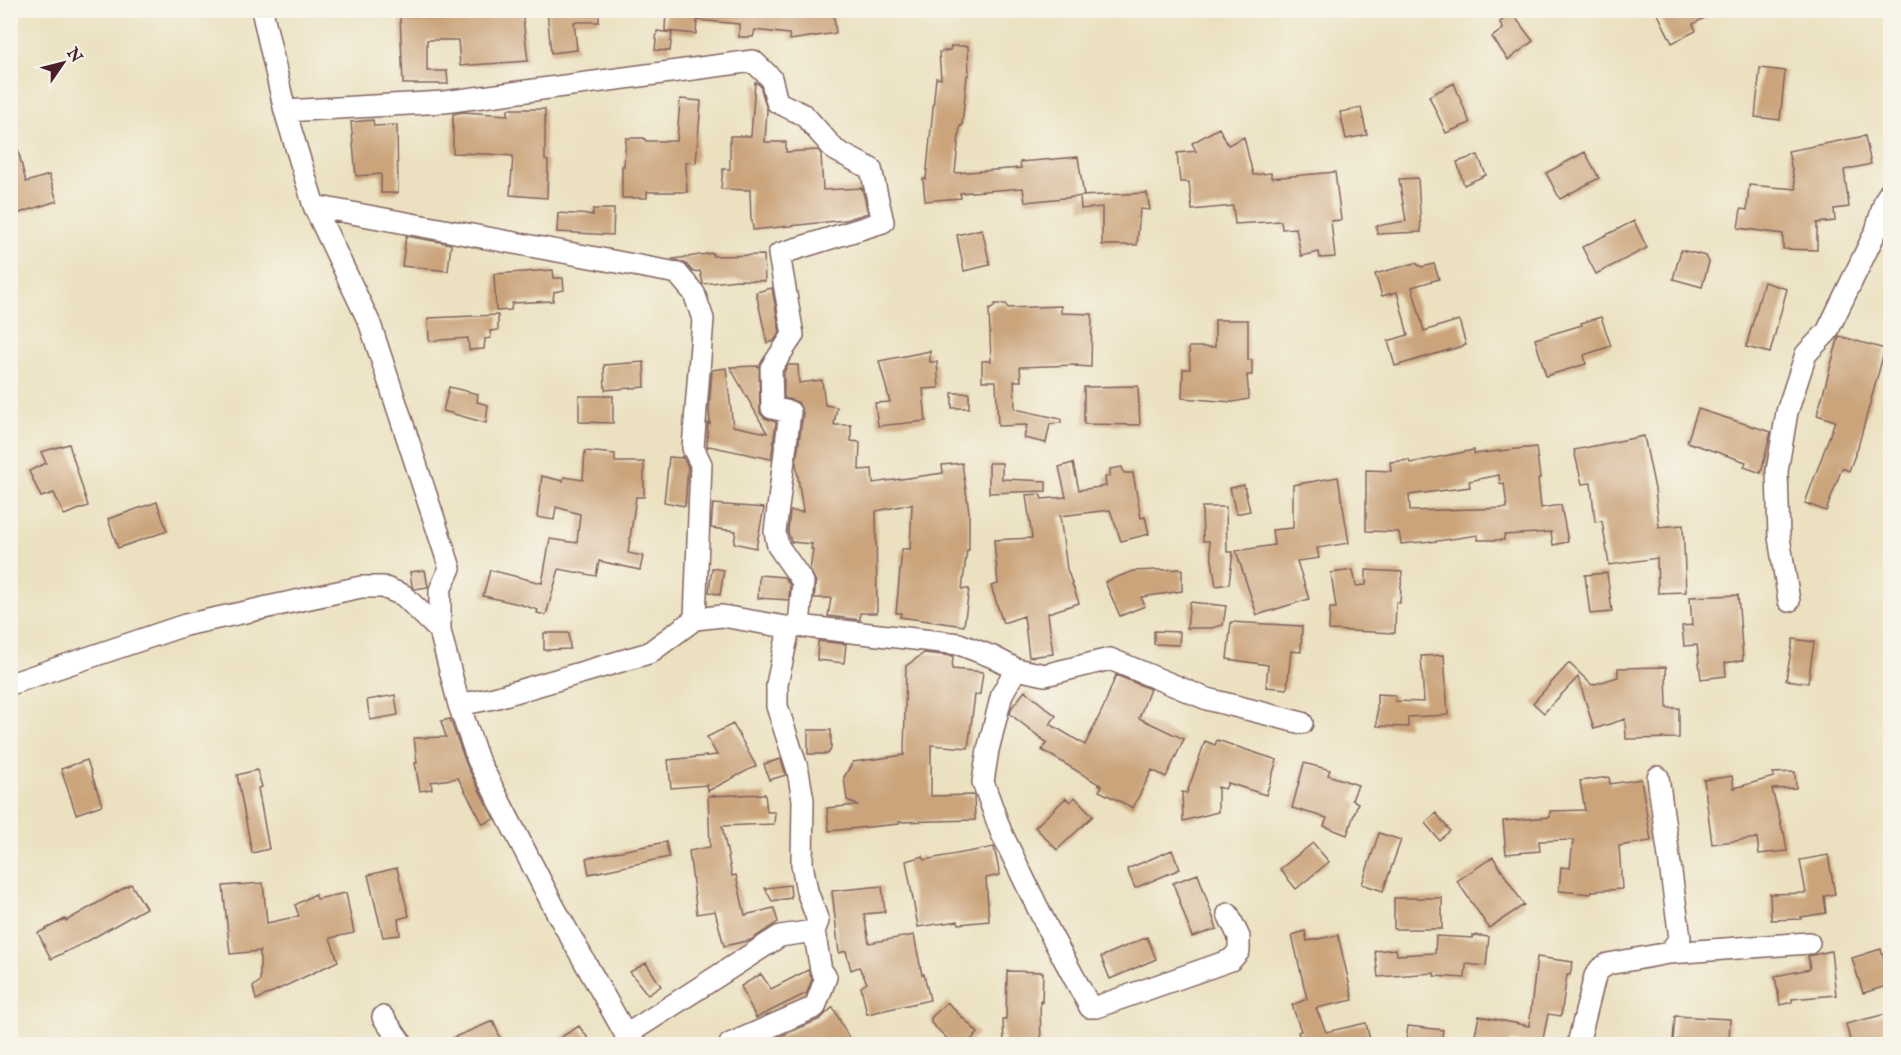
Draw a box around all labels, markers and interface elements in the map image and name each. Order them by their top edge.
north arrow [33,33,93,93]
text: N [61,43,86,67]

